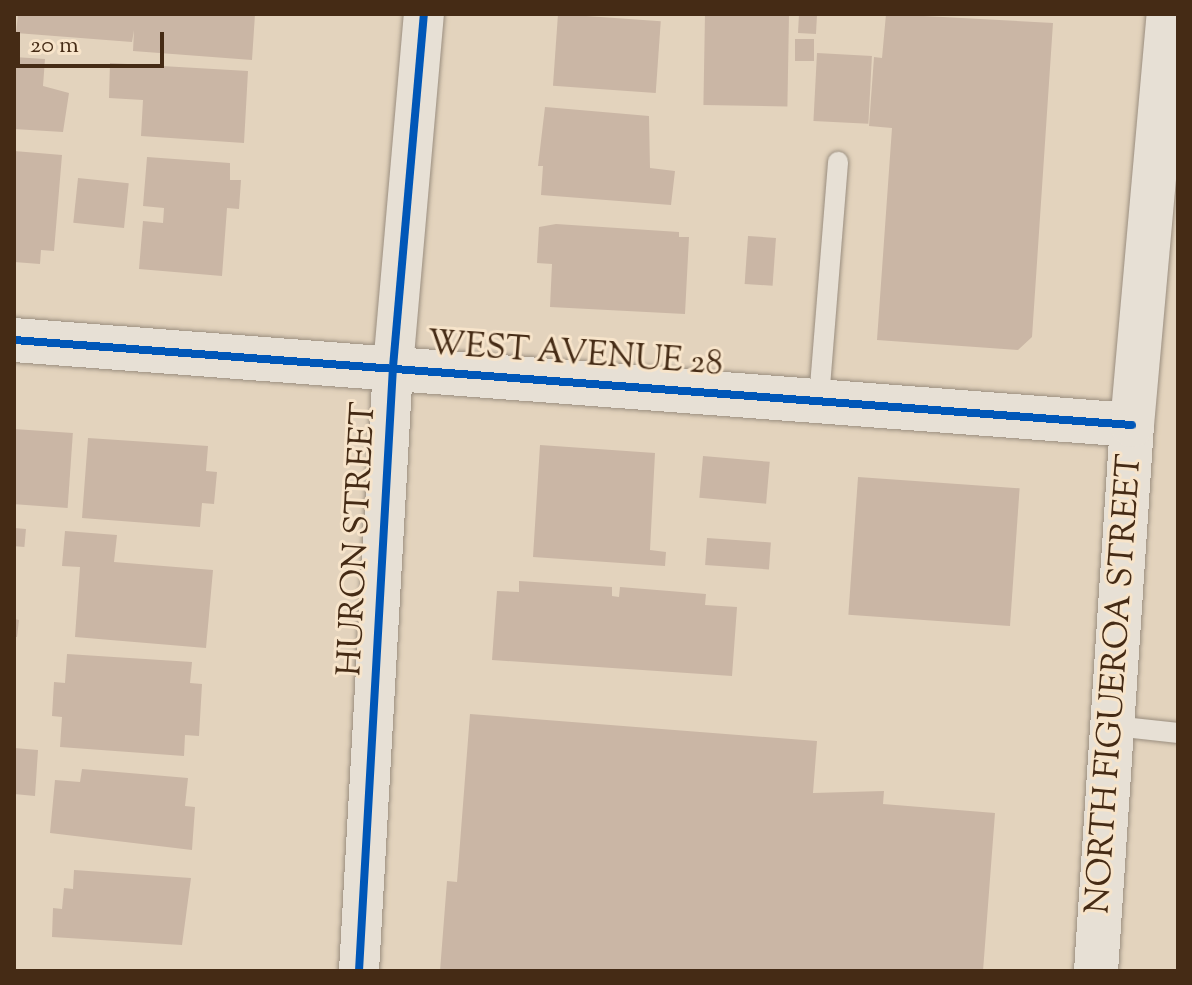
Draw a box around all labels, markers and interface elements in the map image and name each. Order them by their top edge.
scale bar [20,16,168,66]
text: 20 m [30,29,79,63]
street label: WEST AVENUE 28 [426,324,724,386]
street label: HURON STREET [330,401,386,677]
street label: NORTH FIGUEROA STREET [1079,453,1151,915]

